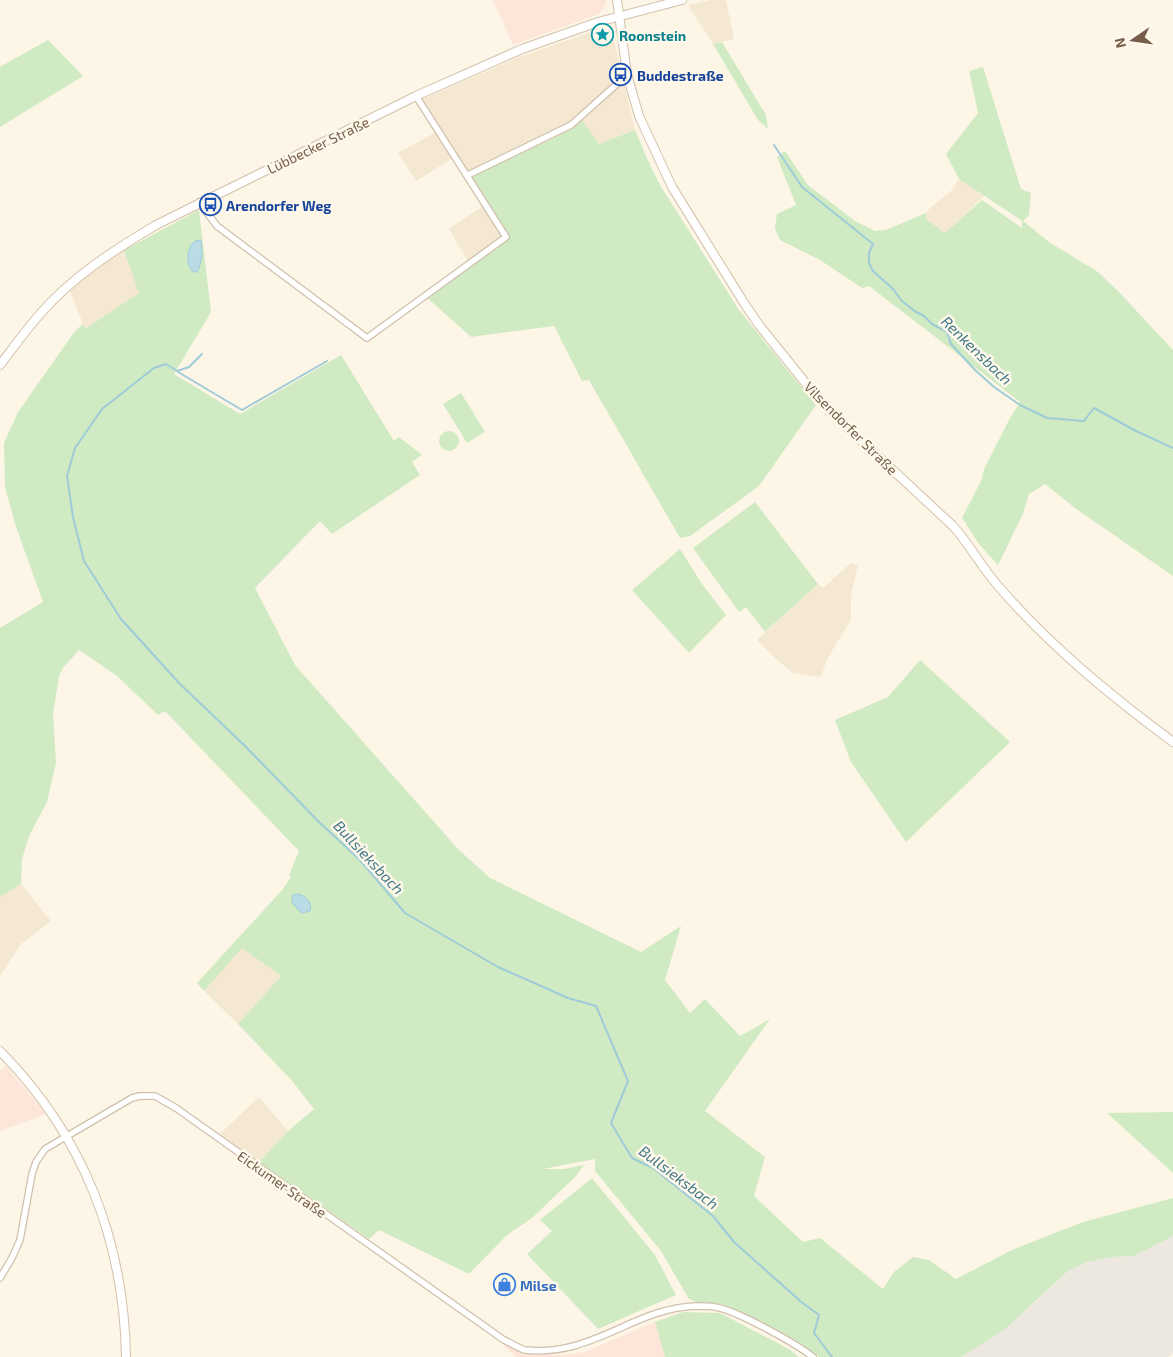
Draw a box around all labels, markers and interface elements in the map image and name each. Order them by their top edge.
north arrow [1108,15,1158,65]
place icon: Roonstein [591,23,615,47]
place label: Roonstein [619,27,686,44]
text: N [1110,36,1129,50]
bus stop icon: Buddestraße [609,63,633,87]
place label: Buddestraße [637,67,724,84]
street label: Lübbecker Straße [264,113,372,177]
bus stop icon: Arendorfer Weg [198,193,222,217]
place label: Arendorfer Weg [226,197,331,214]
water label: Renkensbach [938,312,1016,388]
street label: Vilsendorfer Straße [801,378,901,478]
water label: Bullsieksbach [330,816,408,898]
water label: Bullsieksbach [636,1141,722,1213]
street label: Eickumer Straße [234,1147,330,1221]
shop icon: Milse [492,1273,516,1297]
place label: Milse [520,1277,557,1294]

